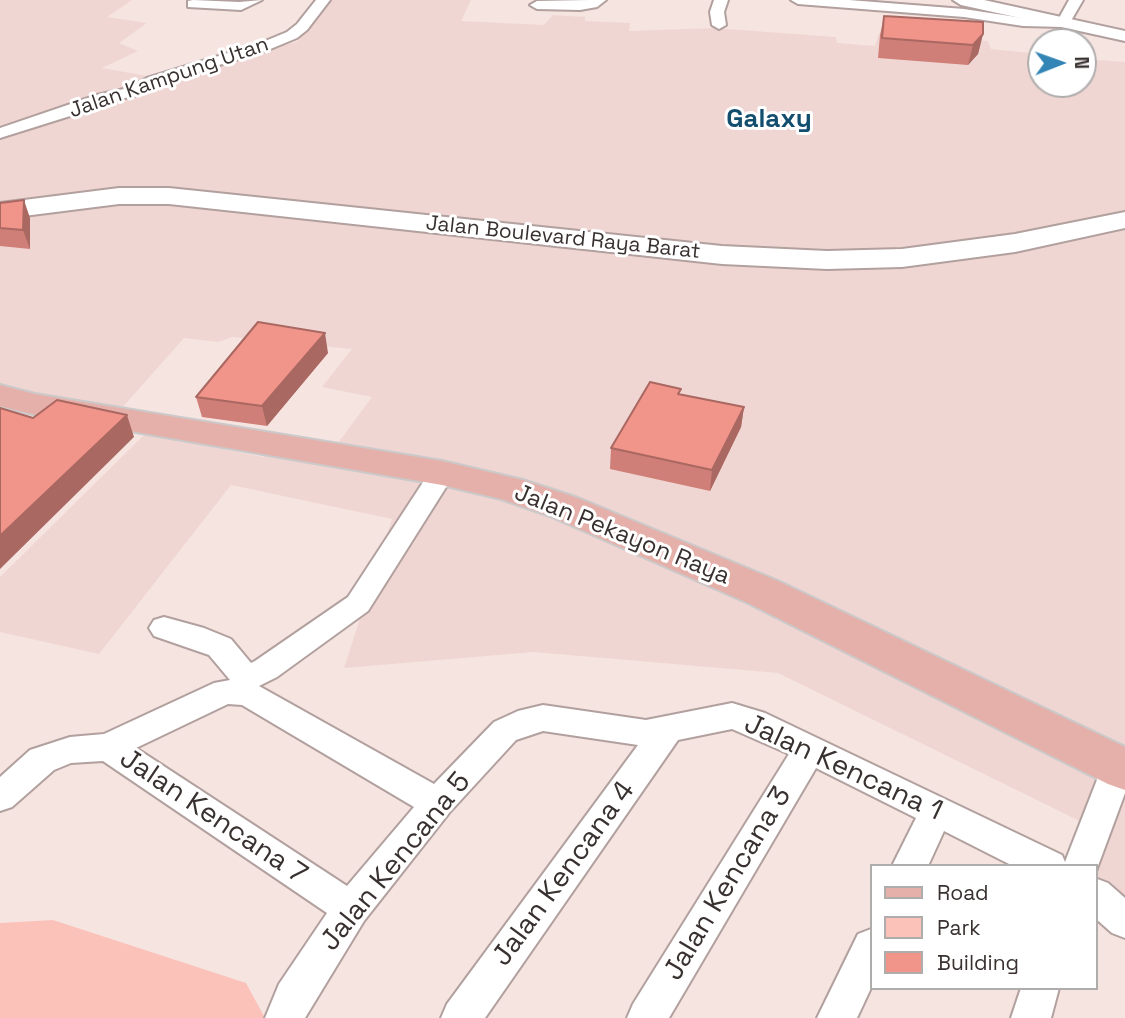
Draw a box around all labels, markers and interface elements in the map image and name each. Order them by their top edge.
north arrow [1027,28,1097,98]
street label: Jalan Kampung Utan [66,32,272,124]
text: N [1069,56,1094,69]
district label: Galaxy [726,104,812,136]
street label: Jalan Boulevard Raya Barat [425,211,701,265]
street label: Jalan Pekayon Raya [510,479,734,591]
street label: Jalan Kencana 1 [739,707,947,829]
street label: Jalan Kencana 7 [113,742,313,892]
street label: Jalan Kencana 5 [314,766,478,958]
street label: Jalan Kencana 4 [486,775,642,973]
street label: Jalan Kencana 3 [657,781,799,987]
legend [870,864,1097,990]
text: Road [937,879,989,906]
text: Park [937,914,981,941]
text: Building [937,949,1019,976]

